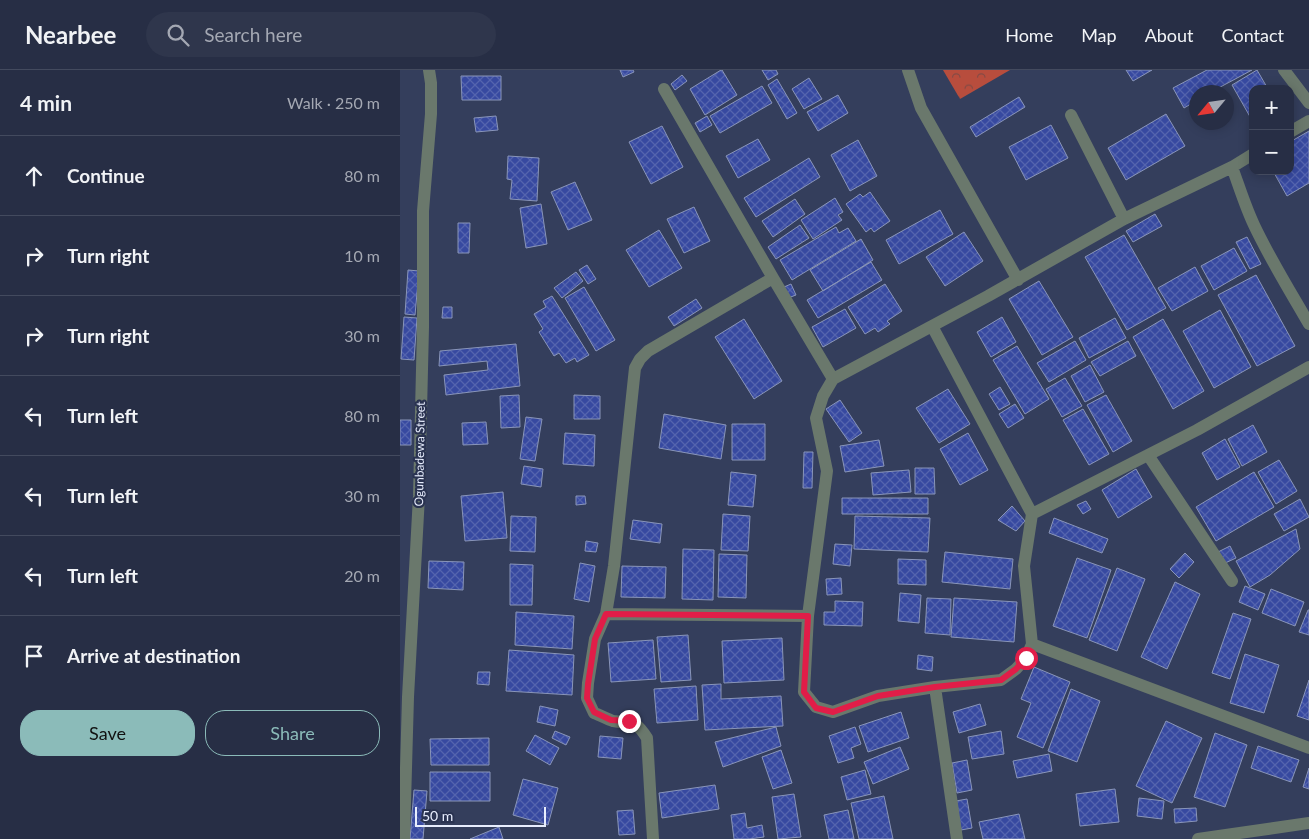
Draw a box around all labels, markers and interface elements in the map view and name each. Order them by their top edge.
search box [146,12,496,57]
text: Nearbee [25,20,116,49]
icon: search [164,21,192,49]
text: Search here [204,23,302,46]
text: Home [1005,24,1053,46]
text: Map [1081,24,1117,46]
text: About [1145,24,1194,46]
text: Contact [1222,24,1284,46]
north arrow [1189,85,1234,130]
map controls [1249,85,1294,175]
button: + [1249,85,1294,130]
text: 4 min [20,90,72,115]
text: Walk · 250 m [287,93,380,112]
button: − [1249,130,1294,175]
icon: ahead [20,162,48,190]
text: Continue [67,164,145,187]
text: 80 m [344,166,380,185]
icon: right [20,242,48,270]
text: Turn right [67,244,149,267]
text: 10 m [344,246,380,265]
icon: right [20,322,48,350]
text: Turn right [67,324,149,347]
text: 30 m [344,326,380,345]
street label: Ogunbadewa Street [411,401,428,506]
icon: left [20,402,48,430]
text: Turn left [67,404,138,427]
text: 80 m [344,406,380,425]
icon: left [20,482,48,510]
text: Turn left [67,484,138,507]
text: 30 m [344,486,380,505]
icon: left [20,562,48,590]
text: Turn left [67,564,138,587]
text: 20 m [344,566,380,585]
icon: arrive [20,642,48,670]
text: Arrive at destination [67,644,240,667]
route start [1015,647,1038,670]
button: Save [20,710,195,756]
button: Share [205,710,380,756]
route end [618,710,641,733]
scale bar [415,804,546,827]
text: 50 m [422,807,453,824]

